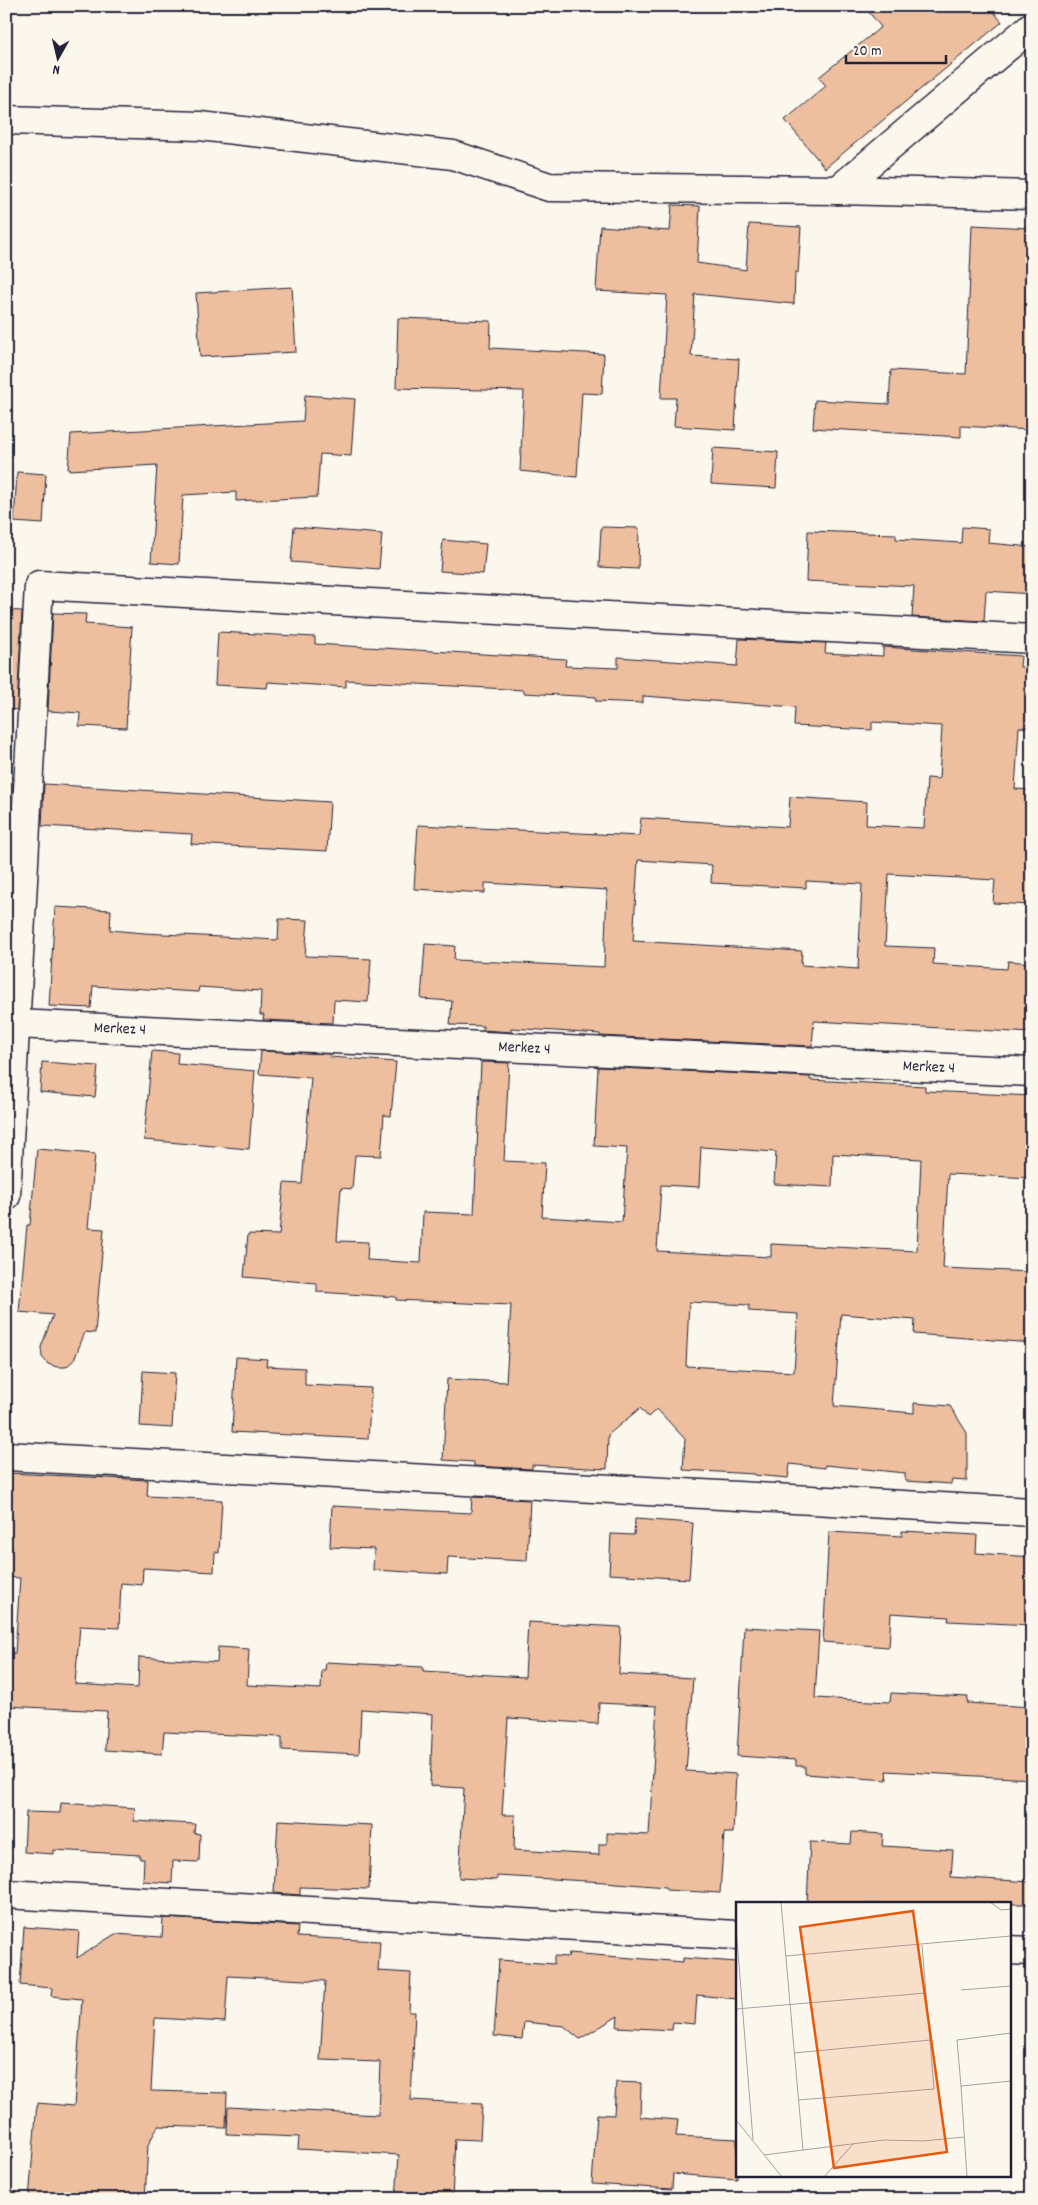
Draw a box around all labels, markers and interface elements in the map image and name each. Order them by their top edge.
north arrow [32,32,82,82]
scale bar [846,32,946,64]
text: 20 m [853,41,881,63]
text: N [52,58,61,79]
street label: Merkez 4 [93,1016,147,1042]
street label: Merkez 4 [498,1035,551,1061]
street label: Merkez 4 [902,1054,956,1080]
inset map [736,1902,1010,2178]

